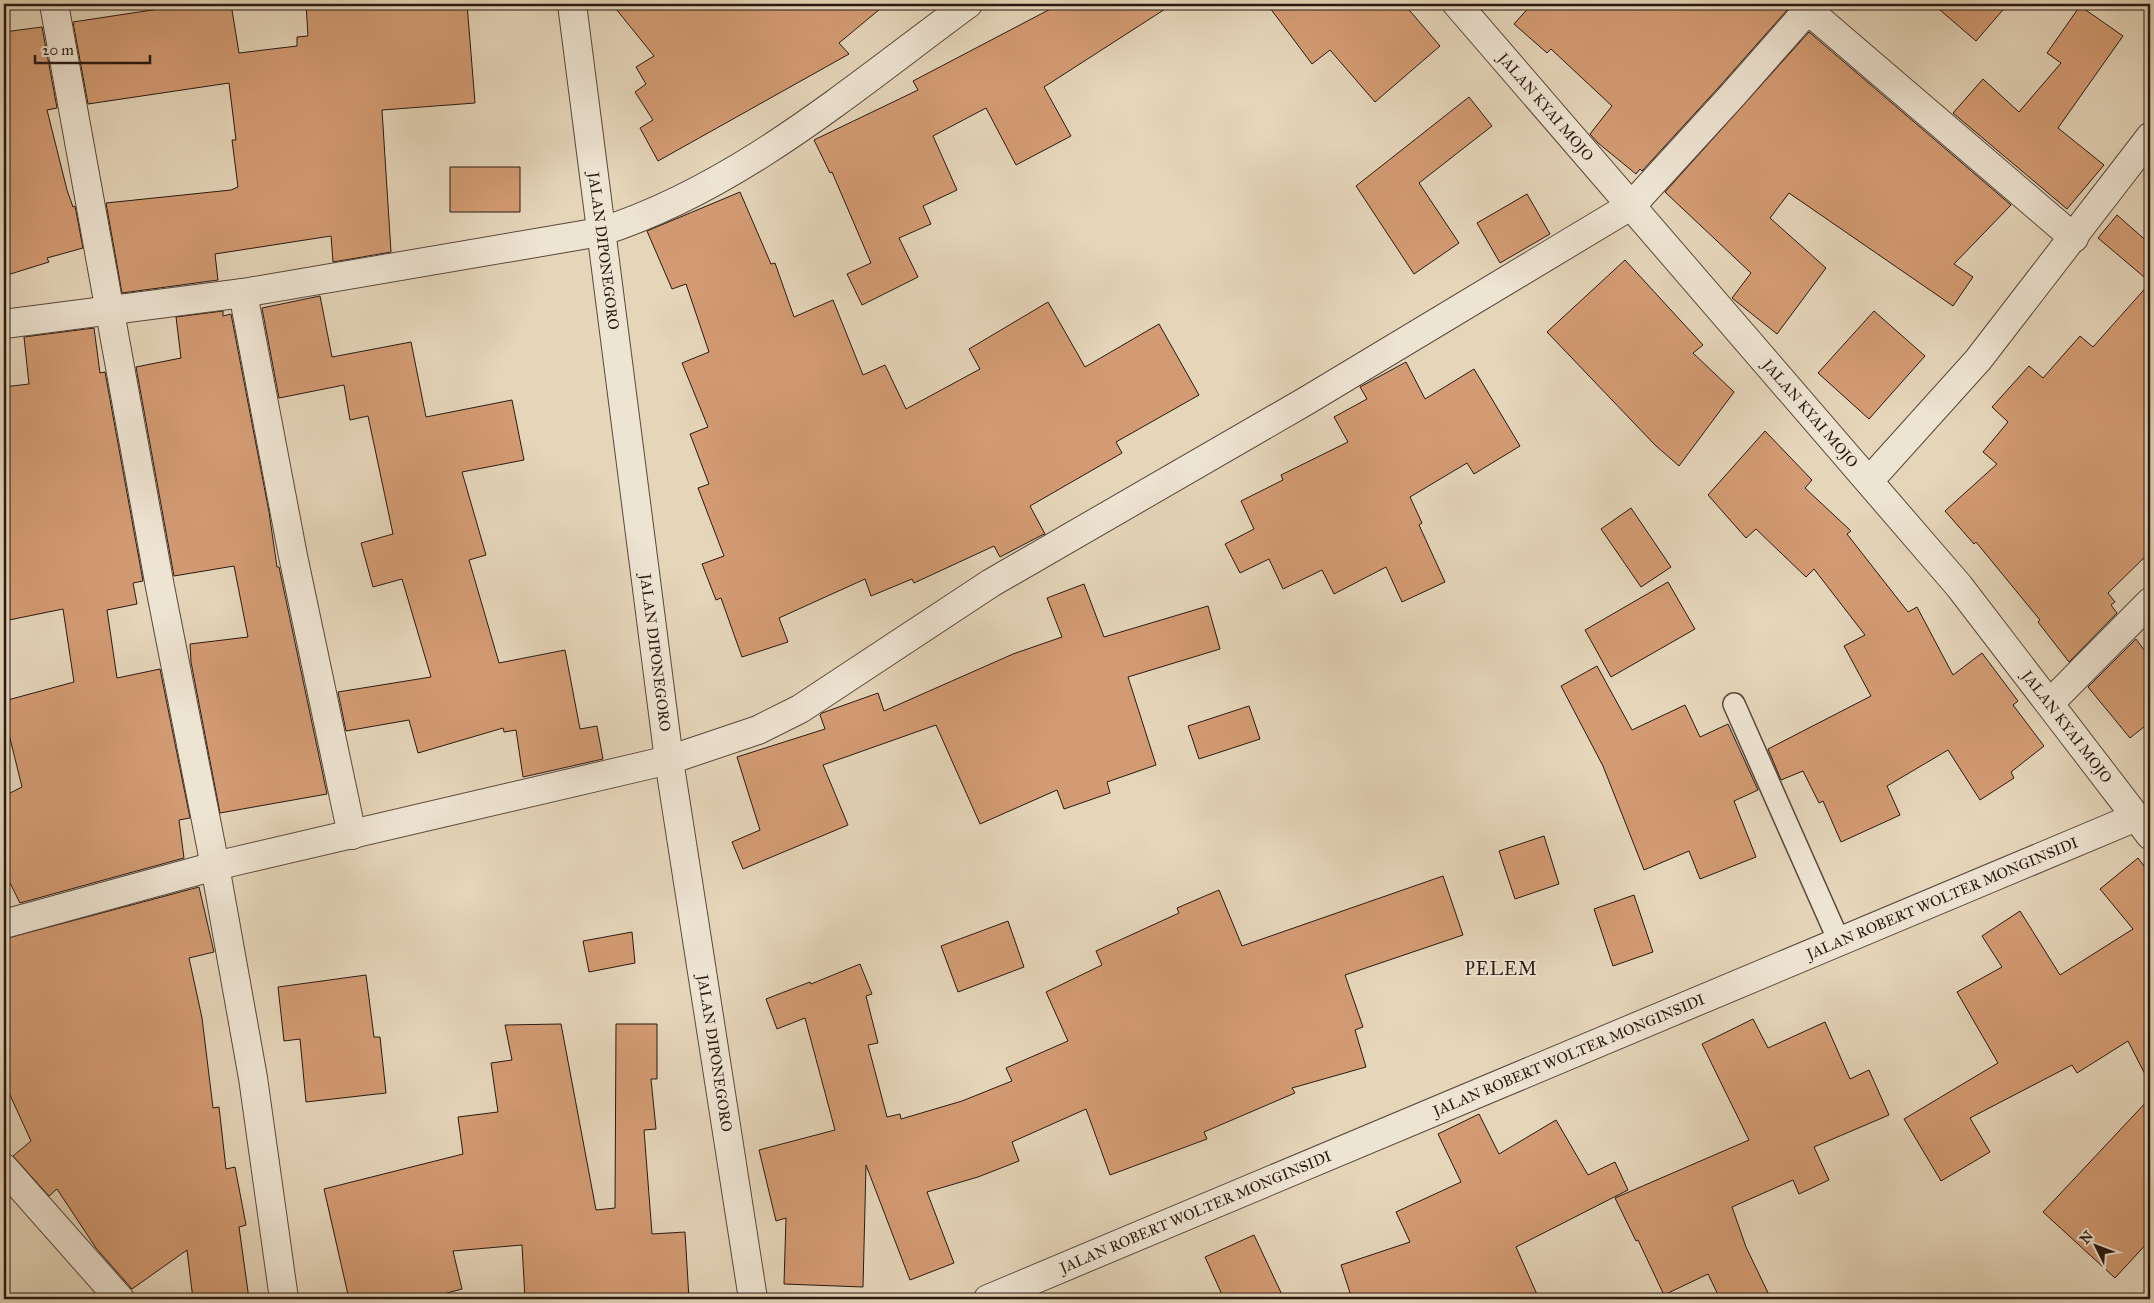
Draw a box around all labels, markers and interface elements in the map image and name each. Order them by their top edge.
scale bar [35,32,150,64]
text: 20 m [42,41,74,59]
street label: JALAN KYAI MOJO [1492,48,1597,165]
street label: JALAN DIPONEGORO [583,169,623,331]
street label: JALAN KYAI MOJO [1757,354,1862,471]
street label: JALAN DIPONEGORO [635,571,674,733]
street label: JALAN KYAI MOJO [2016,665,2116,787]
street label: JALAN ROBERT WOLTER MONGINSIDI [1802,833,2081,965]
district label: PELEM [1465,958,1537,980]
street label: JALAN DIPONEGORO [692,971,736,1133]
street label: JALAN ROBERT WOLTER MONGINSIDI [1429,990,1707,1122]
street label: JALAN ROBERT WOLTER MONGINSIDI [1055,1147,1334,1279]
north arrow [2072,1220,2122,1270]
text: N [2076,1227,2097,1248]

